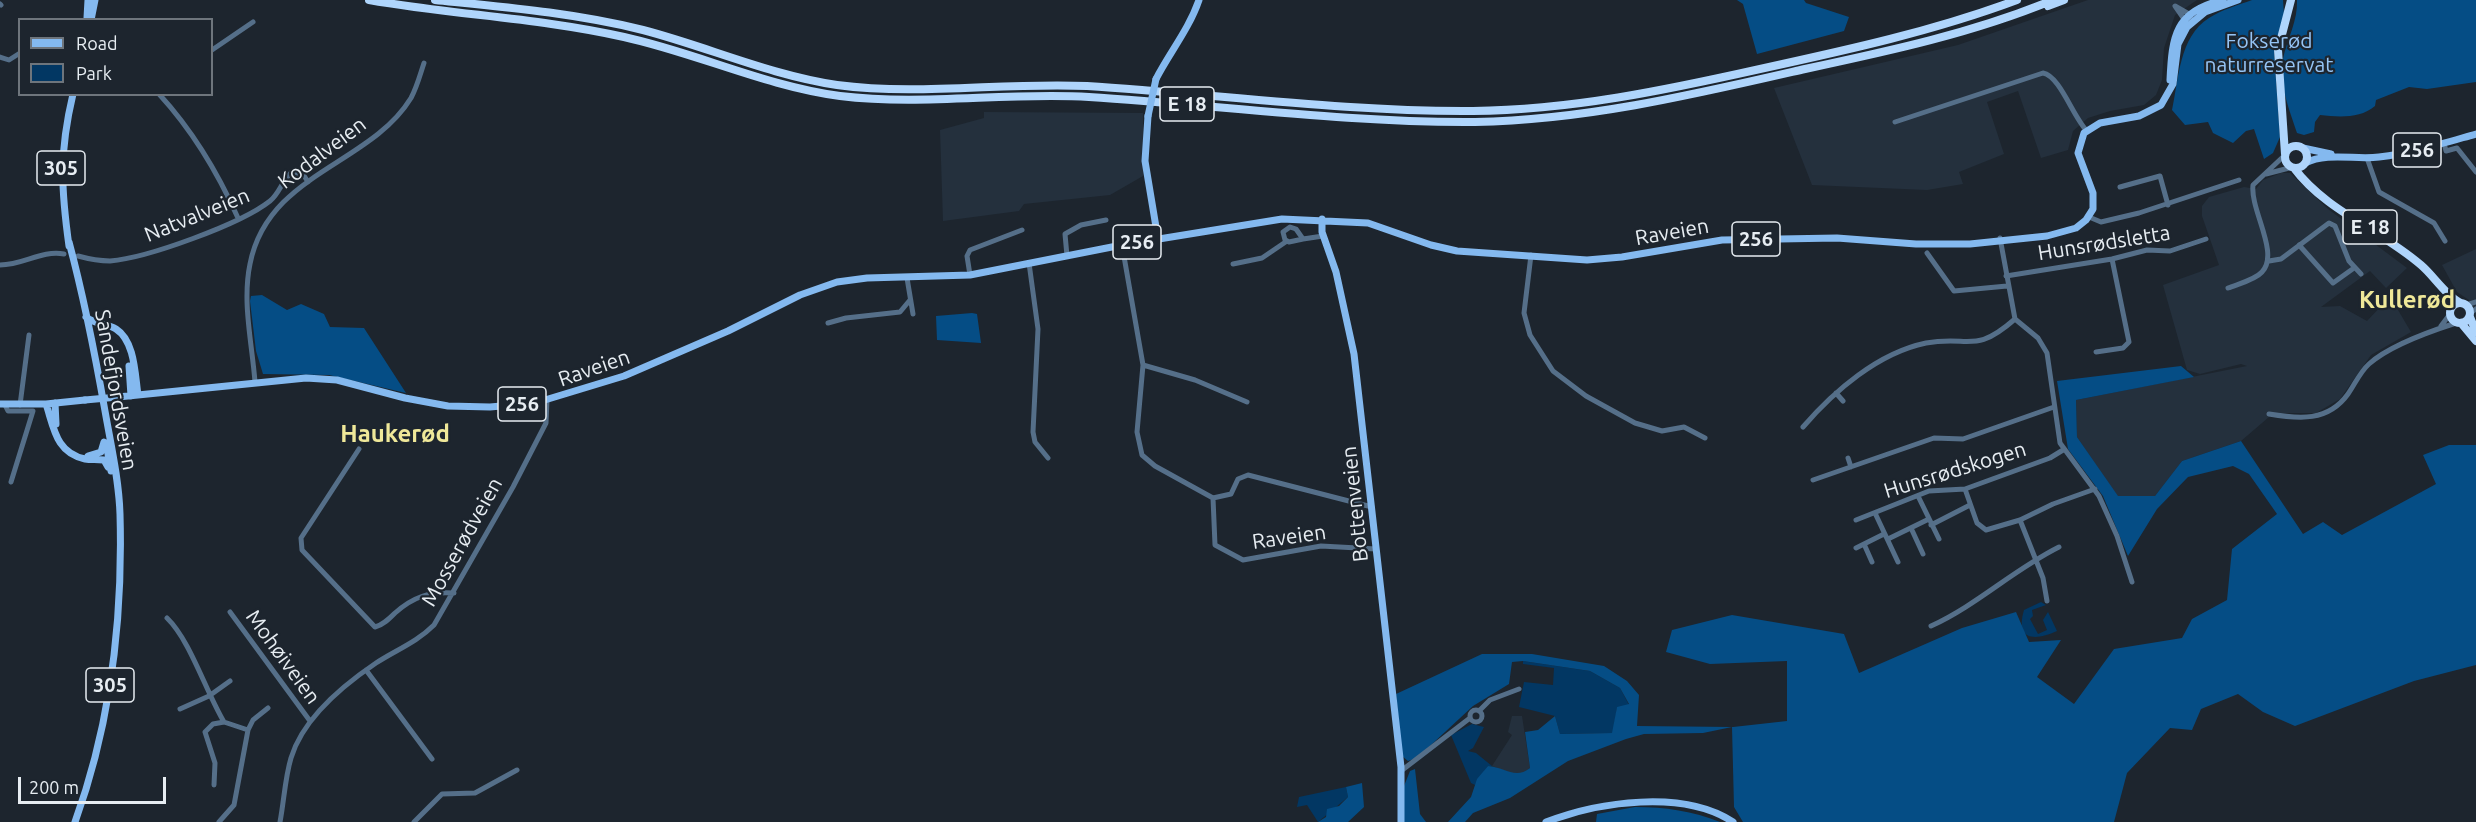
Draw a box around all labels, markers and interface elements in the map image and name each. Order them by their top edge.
legend [18,18,213,96]
park label: Fokserød naturreservat [2205,28,2333,78]
text: Road [76,33,118,53]
text: Park [76,63,112,83]
road number: E 18 [1160,87,1214,121]
street label: Kodalveien [273,112,371,194]
road number: 256 [2393,133,2441,167]
road number: 305 [37,151,85,185]
street label: Natvalveien [141,183,253,247]
road number: E 18 [2343,210,2397,244]
street label: Raveien [1633,213,1711,251]
street label: Hunsrødsletta [2036,220,2172,266]
road number: 256 [1732,222,1780,256]
road number: 256 [1113,225,1161,259]
district label: Kullerød [2359,286,2455,314]
street label: Sandefjordsveien [89,308,143,472]
street label: Raveien [555,344,633,392]
road number: 256 [498,387,546,421]
district label: Haukerød [340,420,450,448]
street label: Hunsrødskogen [1881,436,2029,504]
street label: Bottenveien [1336,445,1374,563]
street label: Mosserødveien [416,473,508,611]
street label: Raveien [1250,519,1328,555]
street label: Mohøiveien [240,605,326,709]
road number: 305 [86,668,134,702]
scale bar [21,765,170,803]
text: 200 m [29,777,79,797]

